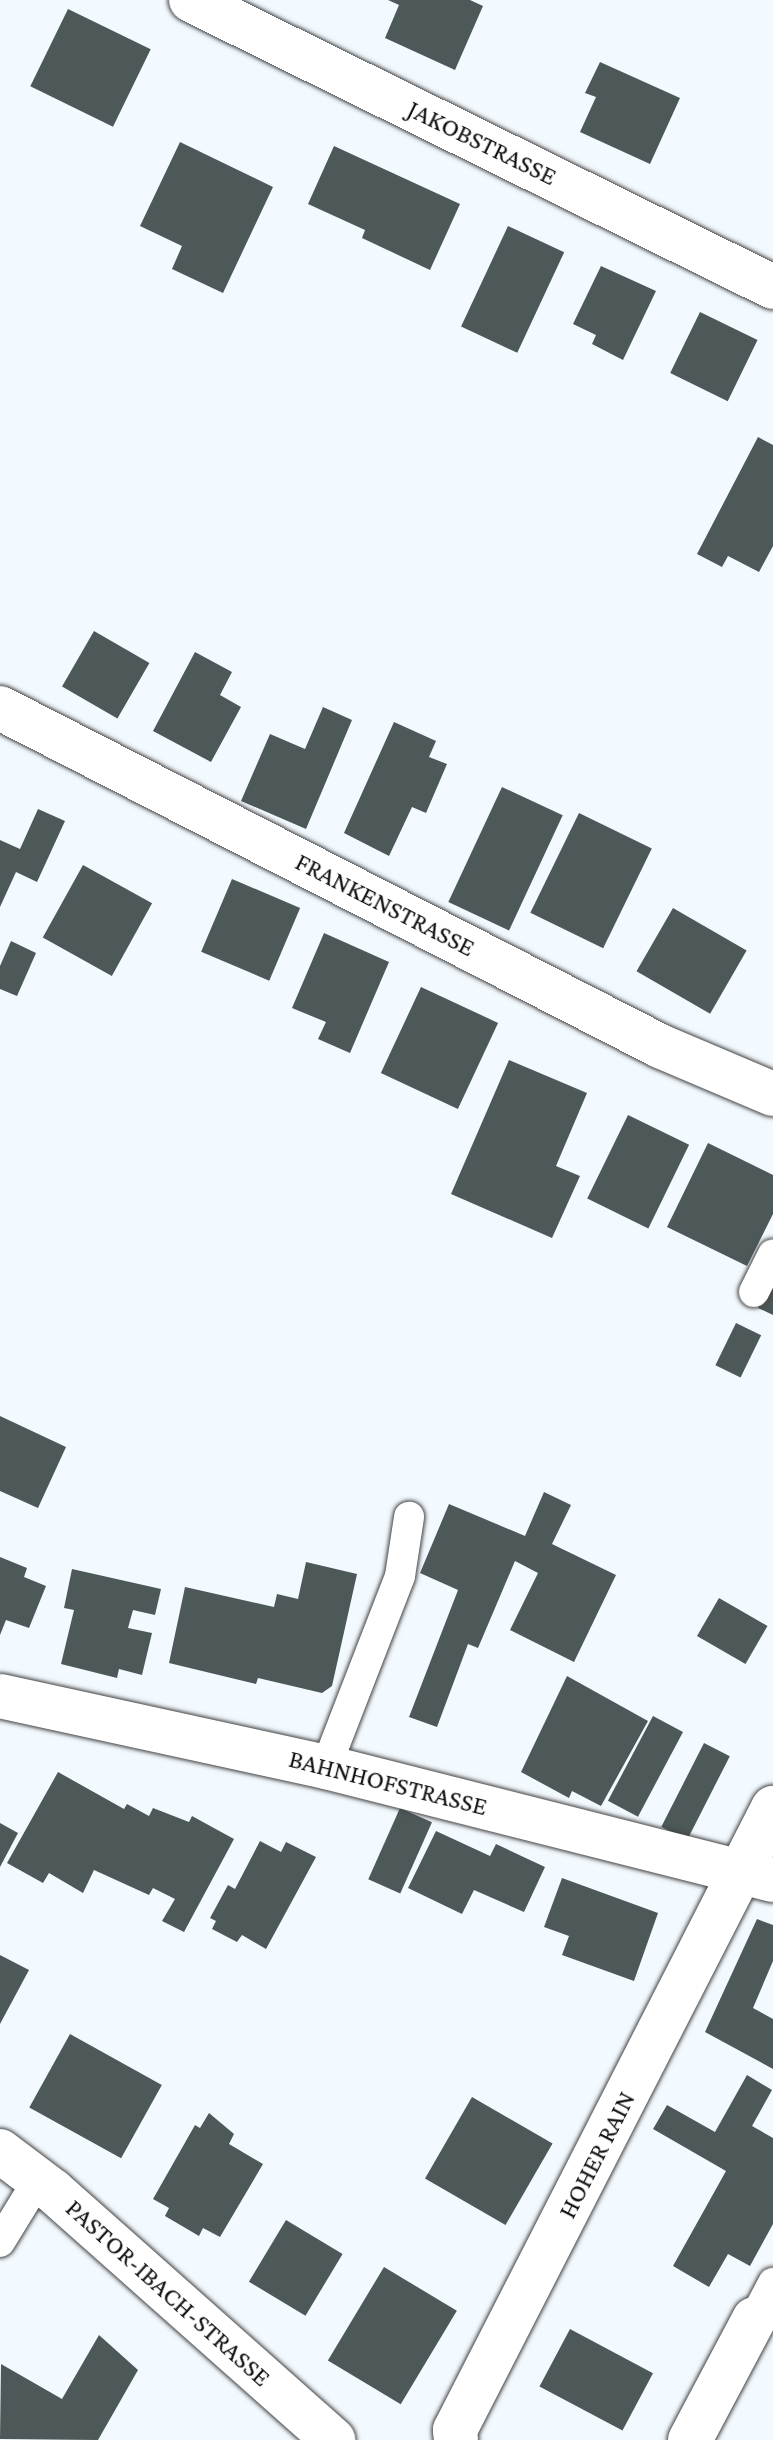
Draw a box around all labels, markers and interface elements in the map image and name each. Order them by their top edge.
street label: JAKOBSTRASSE [402,94,562,192]
street label: FRANKENSTRASSE [290,846,480,964]
street label: BAHNHOFSTRASSE [286,1743,490,1823]
street label: HOHER RAIN [552,2086,642,2224]
street label: PASTOR-IBACH-STRASSE [59,2193,277,2393]

